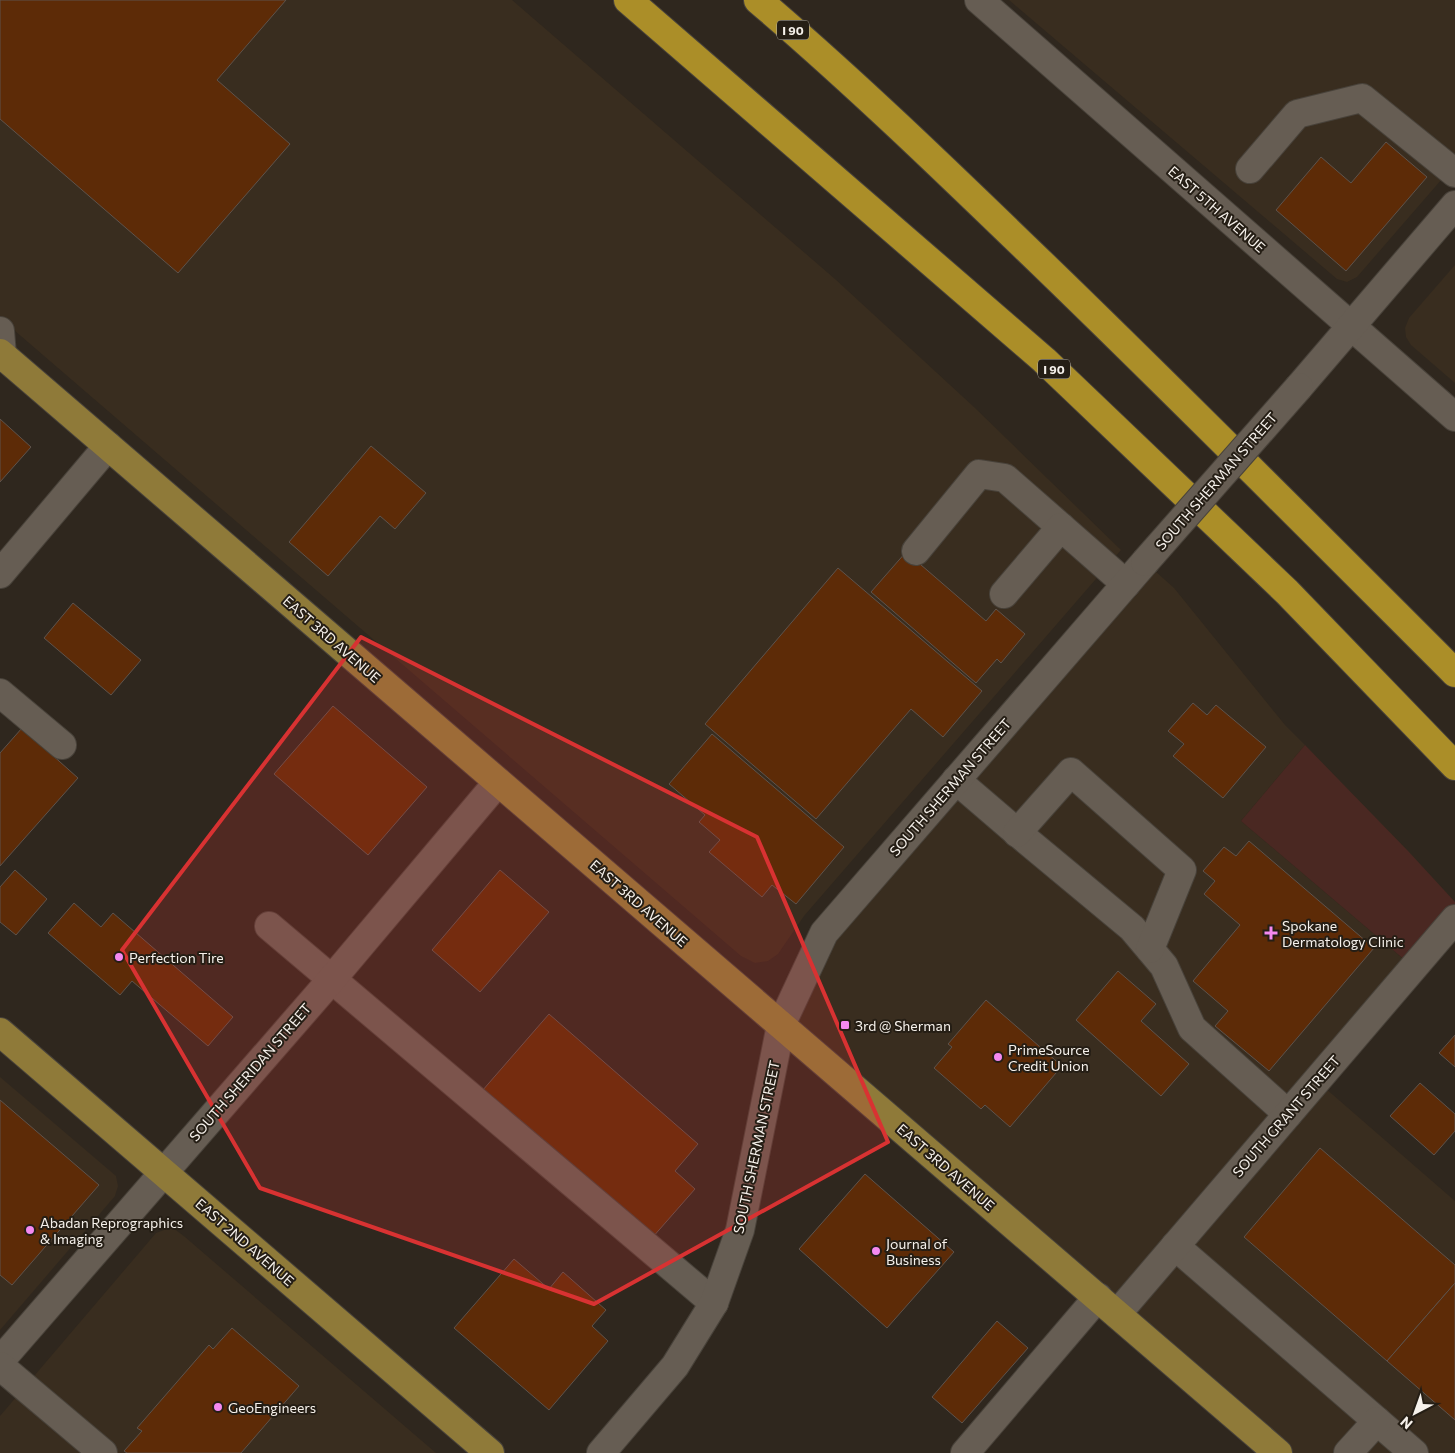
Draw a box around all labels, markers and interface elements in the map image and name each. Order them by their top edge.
road number: I 90 [777,20,809,40]
street label: EAST 5TH AVENUE [1165,162,1269,256]
road number: I 90 [1038,359,1070,378]
street label: SOUTH SHERMAN STREET [1152,409,1280,553]
street label: EAST 3RD AVENUE [280,592,384,686]
street label: SOUTH SHERMAN STREET [886,715,1014,859]
street label: EAST 3RD AVENUE [587,856,691,950]
place label: Spokane Dermatology Clinic [1282,917,1404,950]
marker: Spokane Dermatology Clinic [1264,926,1278,940]
place label: Perfection Tire [129,949,224,966]
marker: Perfection Tire [113,951,125,963]
street label: SOUTH SHERIDAN STREET [185,1000,315,1144]
place label: 3rd @ Sherman [855,1017,951,1034]
marker: 3rd @ Sherman [839,1019,851,1031]
place label: PrimeSource Credit Union [1008,1041,1090,1074]
marker: PrimeSource Credit Union [992,1051,1004,1063]
street label: SOUTH GRANT STREET [1229,1052,1343,1180]
street label: SOUTH SHERMAN STREET [729,1059,783,1235]
street label: EAST 3RD AVENUE [894,1120,998,1214]
street label: EAST 2ND AVENUE [192,1195,298,1289]
place label: Abadan Reprographics & Imaging [40,1214,183,1247]
marker: Abadan Reprographics & Imaging [24,1224,36,1236]
place label: Journal of Business [886,1235,948,1268]
marker: Journal of Business [870,1245,882,1257]
north arrow [1390,1388,1440,1438]
place label: GeoEngineers [228,1399,316,1416]
marker: GeoEngineers [212,1401,224,1413]
text: N [1397,1413,1416,1433]

